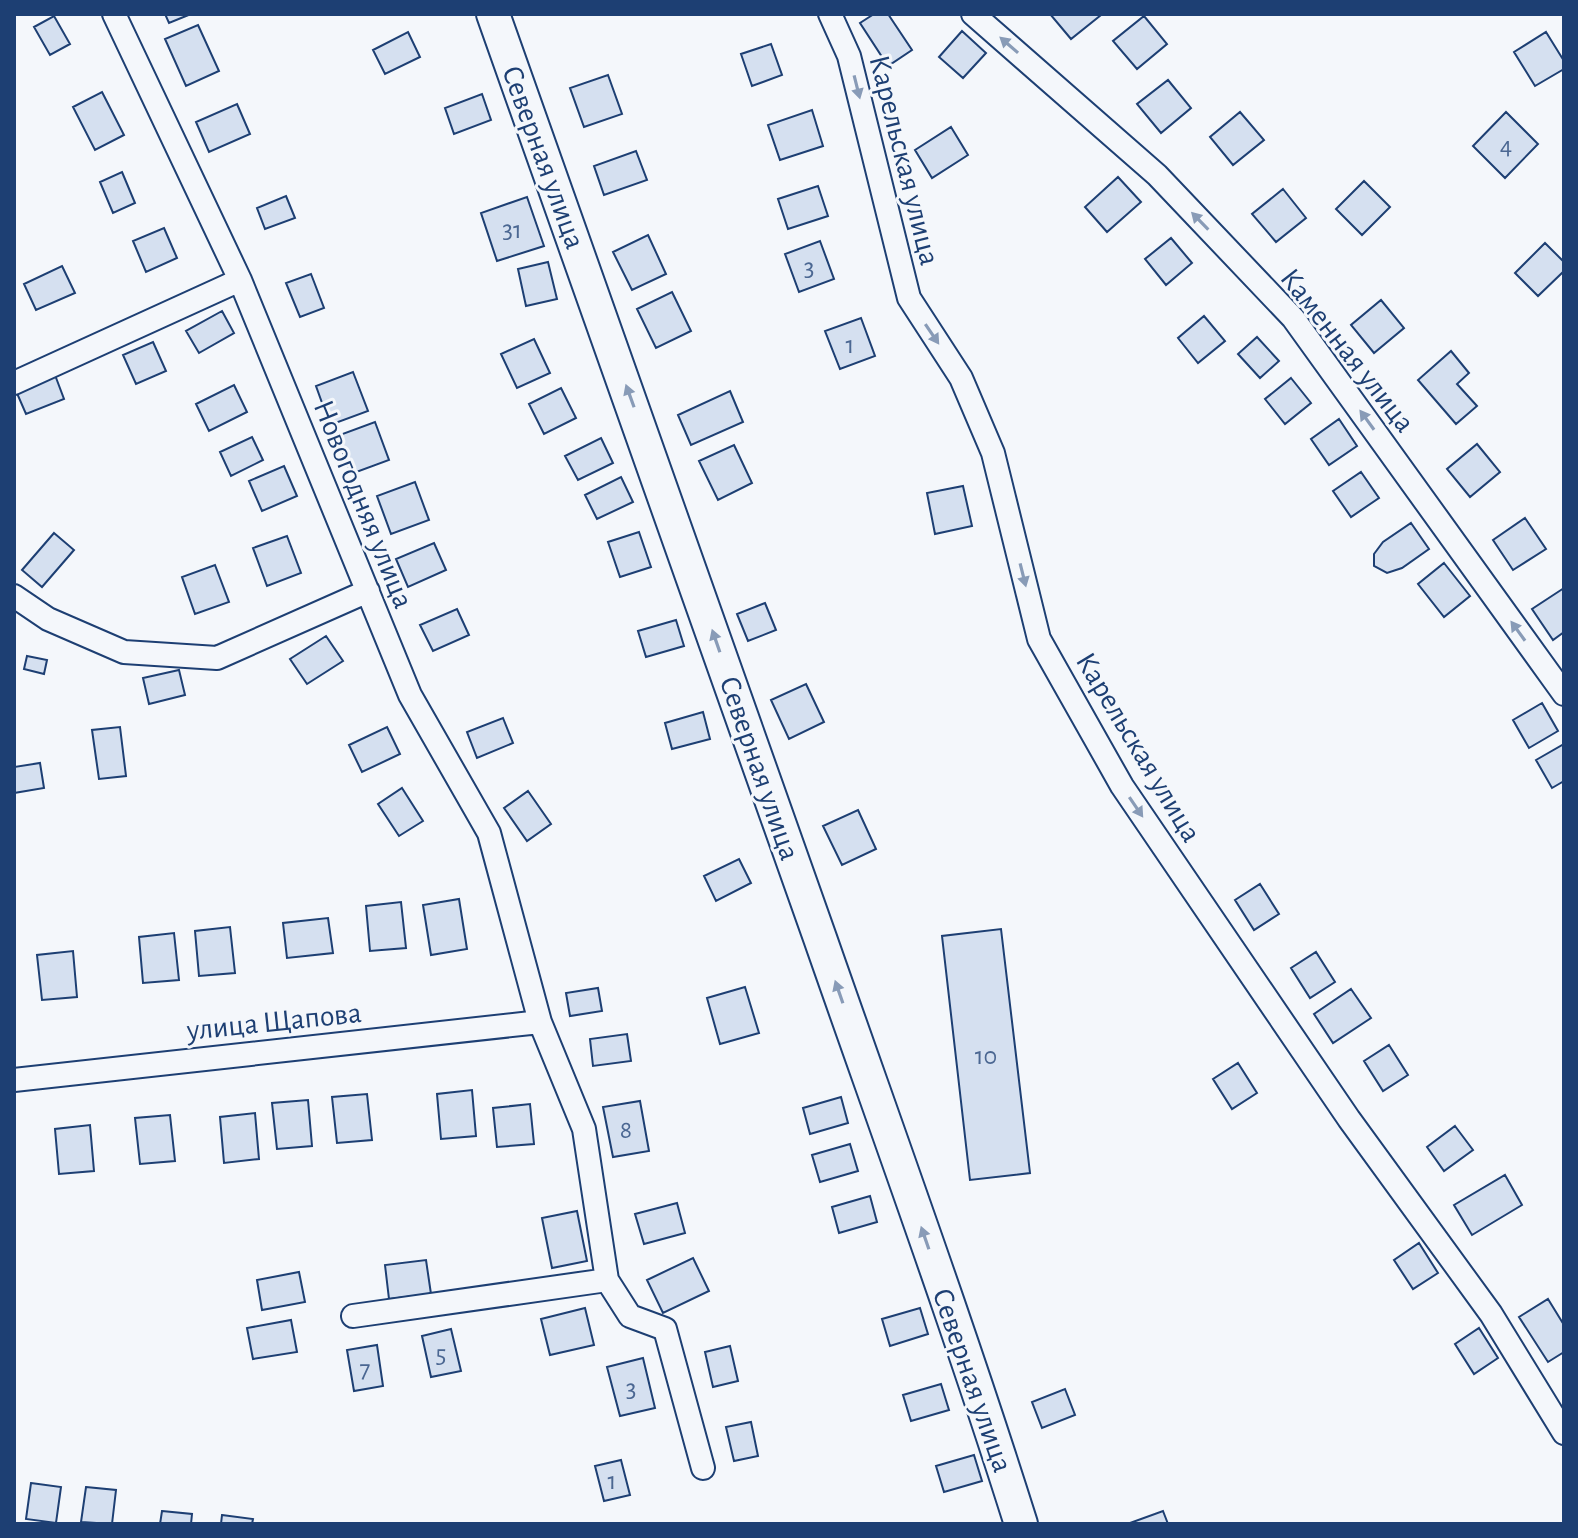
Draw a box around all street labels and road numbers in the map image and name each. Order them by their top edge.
street label: Карельская улица [863,52,945,268]
street label: Северная улица [496,62,590,253]
street label: Каменная улица [1274,263,1420,438]
street label: Новогодняя улица [308,396,419,613]
street label: Карельская улица [1070,648,1206,847]
street label: Северная улица [714,672,805,864]
street label: улица Щапова [184,998,363,1046]
street label: Северная улица [927,1284,1018,1476]

